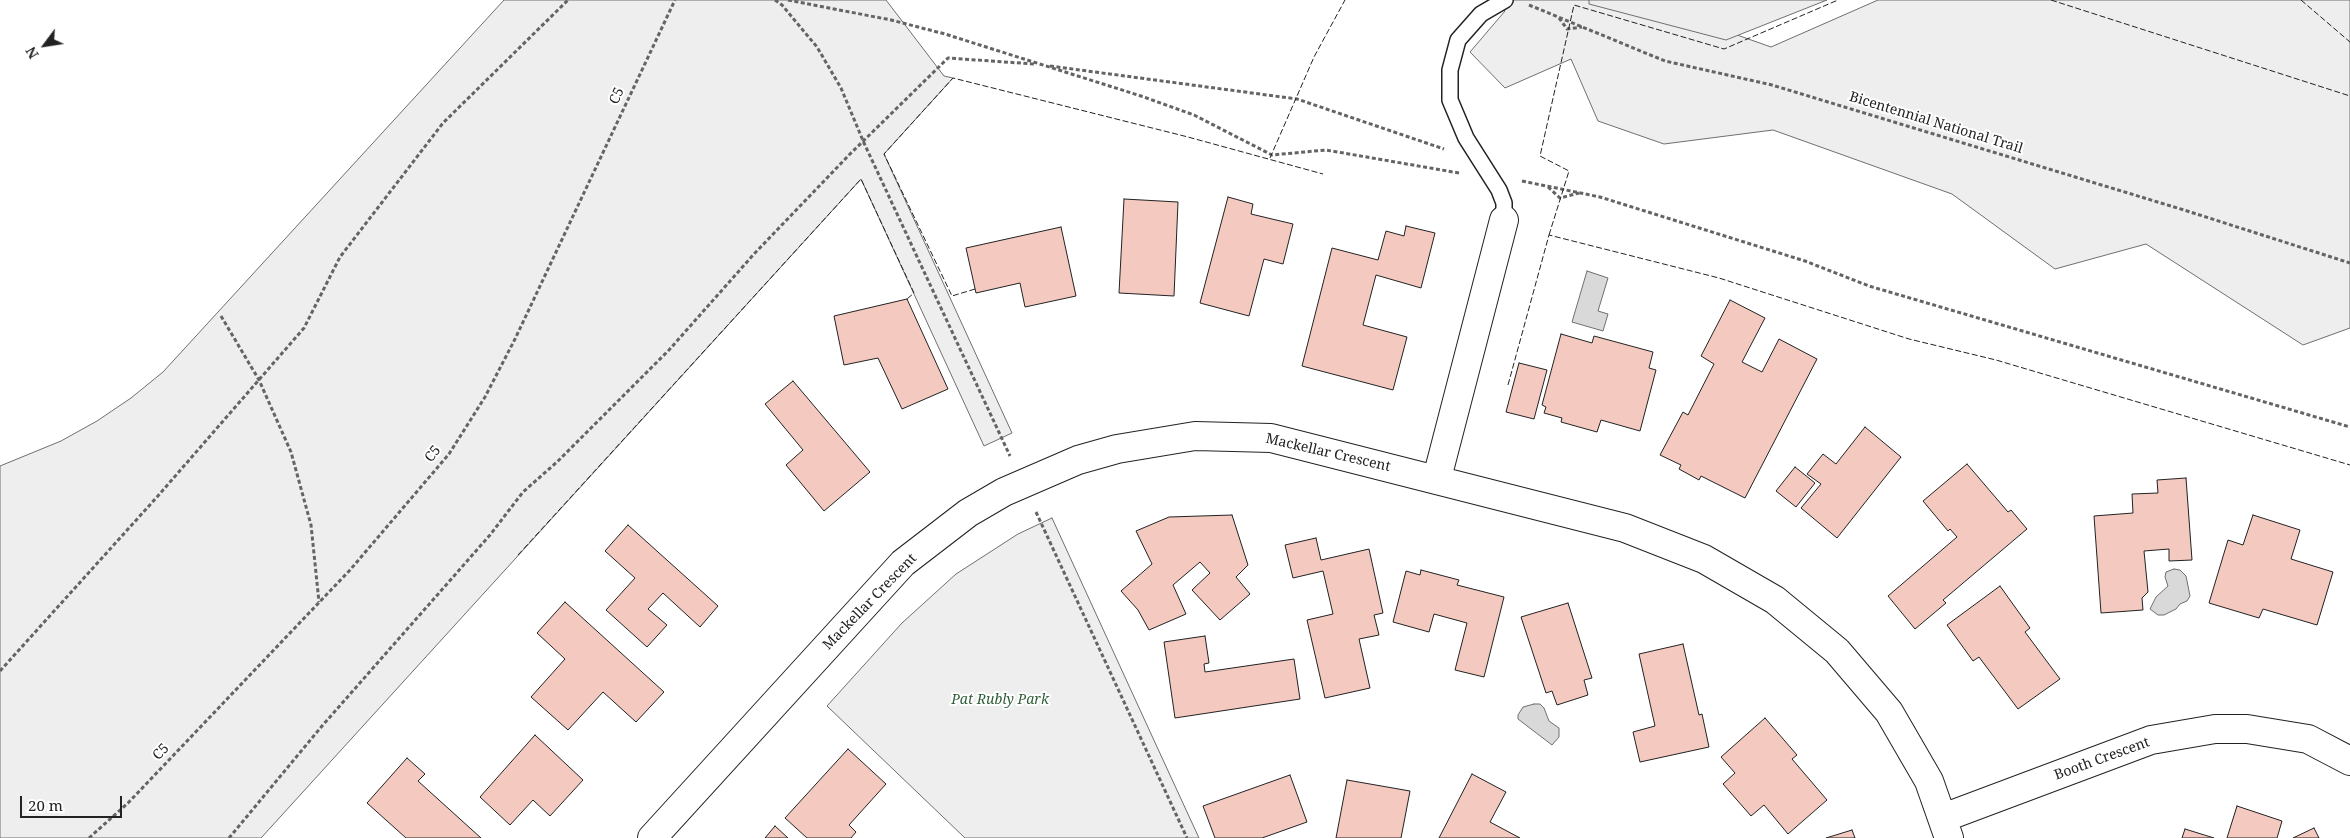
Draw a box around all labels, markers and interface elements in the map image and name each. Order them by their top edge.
north arrow [20,20,70,70]
text: N [21,43,43,63]
street label: C5 [606,85,628,107]
street label: Bicentennial National Trail [1847,89,2025,157]
street label: Mackellar Crescent [1264,430,1392,476]
street label: C5 [421,442,445,466]
street label: Mackellar Crescent [820,550,920,654]
park label: Pat Rubly Park [951,692,1049,708]
street label: Booth Crescent [2052,734,2152,784]
street label: C5 [149,740,173,764]
scale bar [22,786,125,818]
text: 20 m [28,795,63,815]

